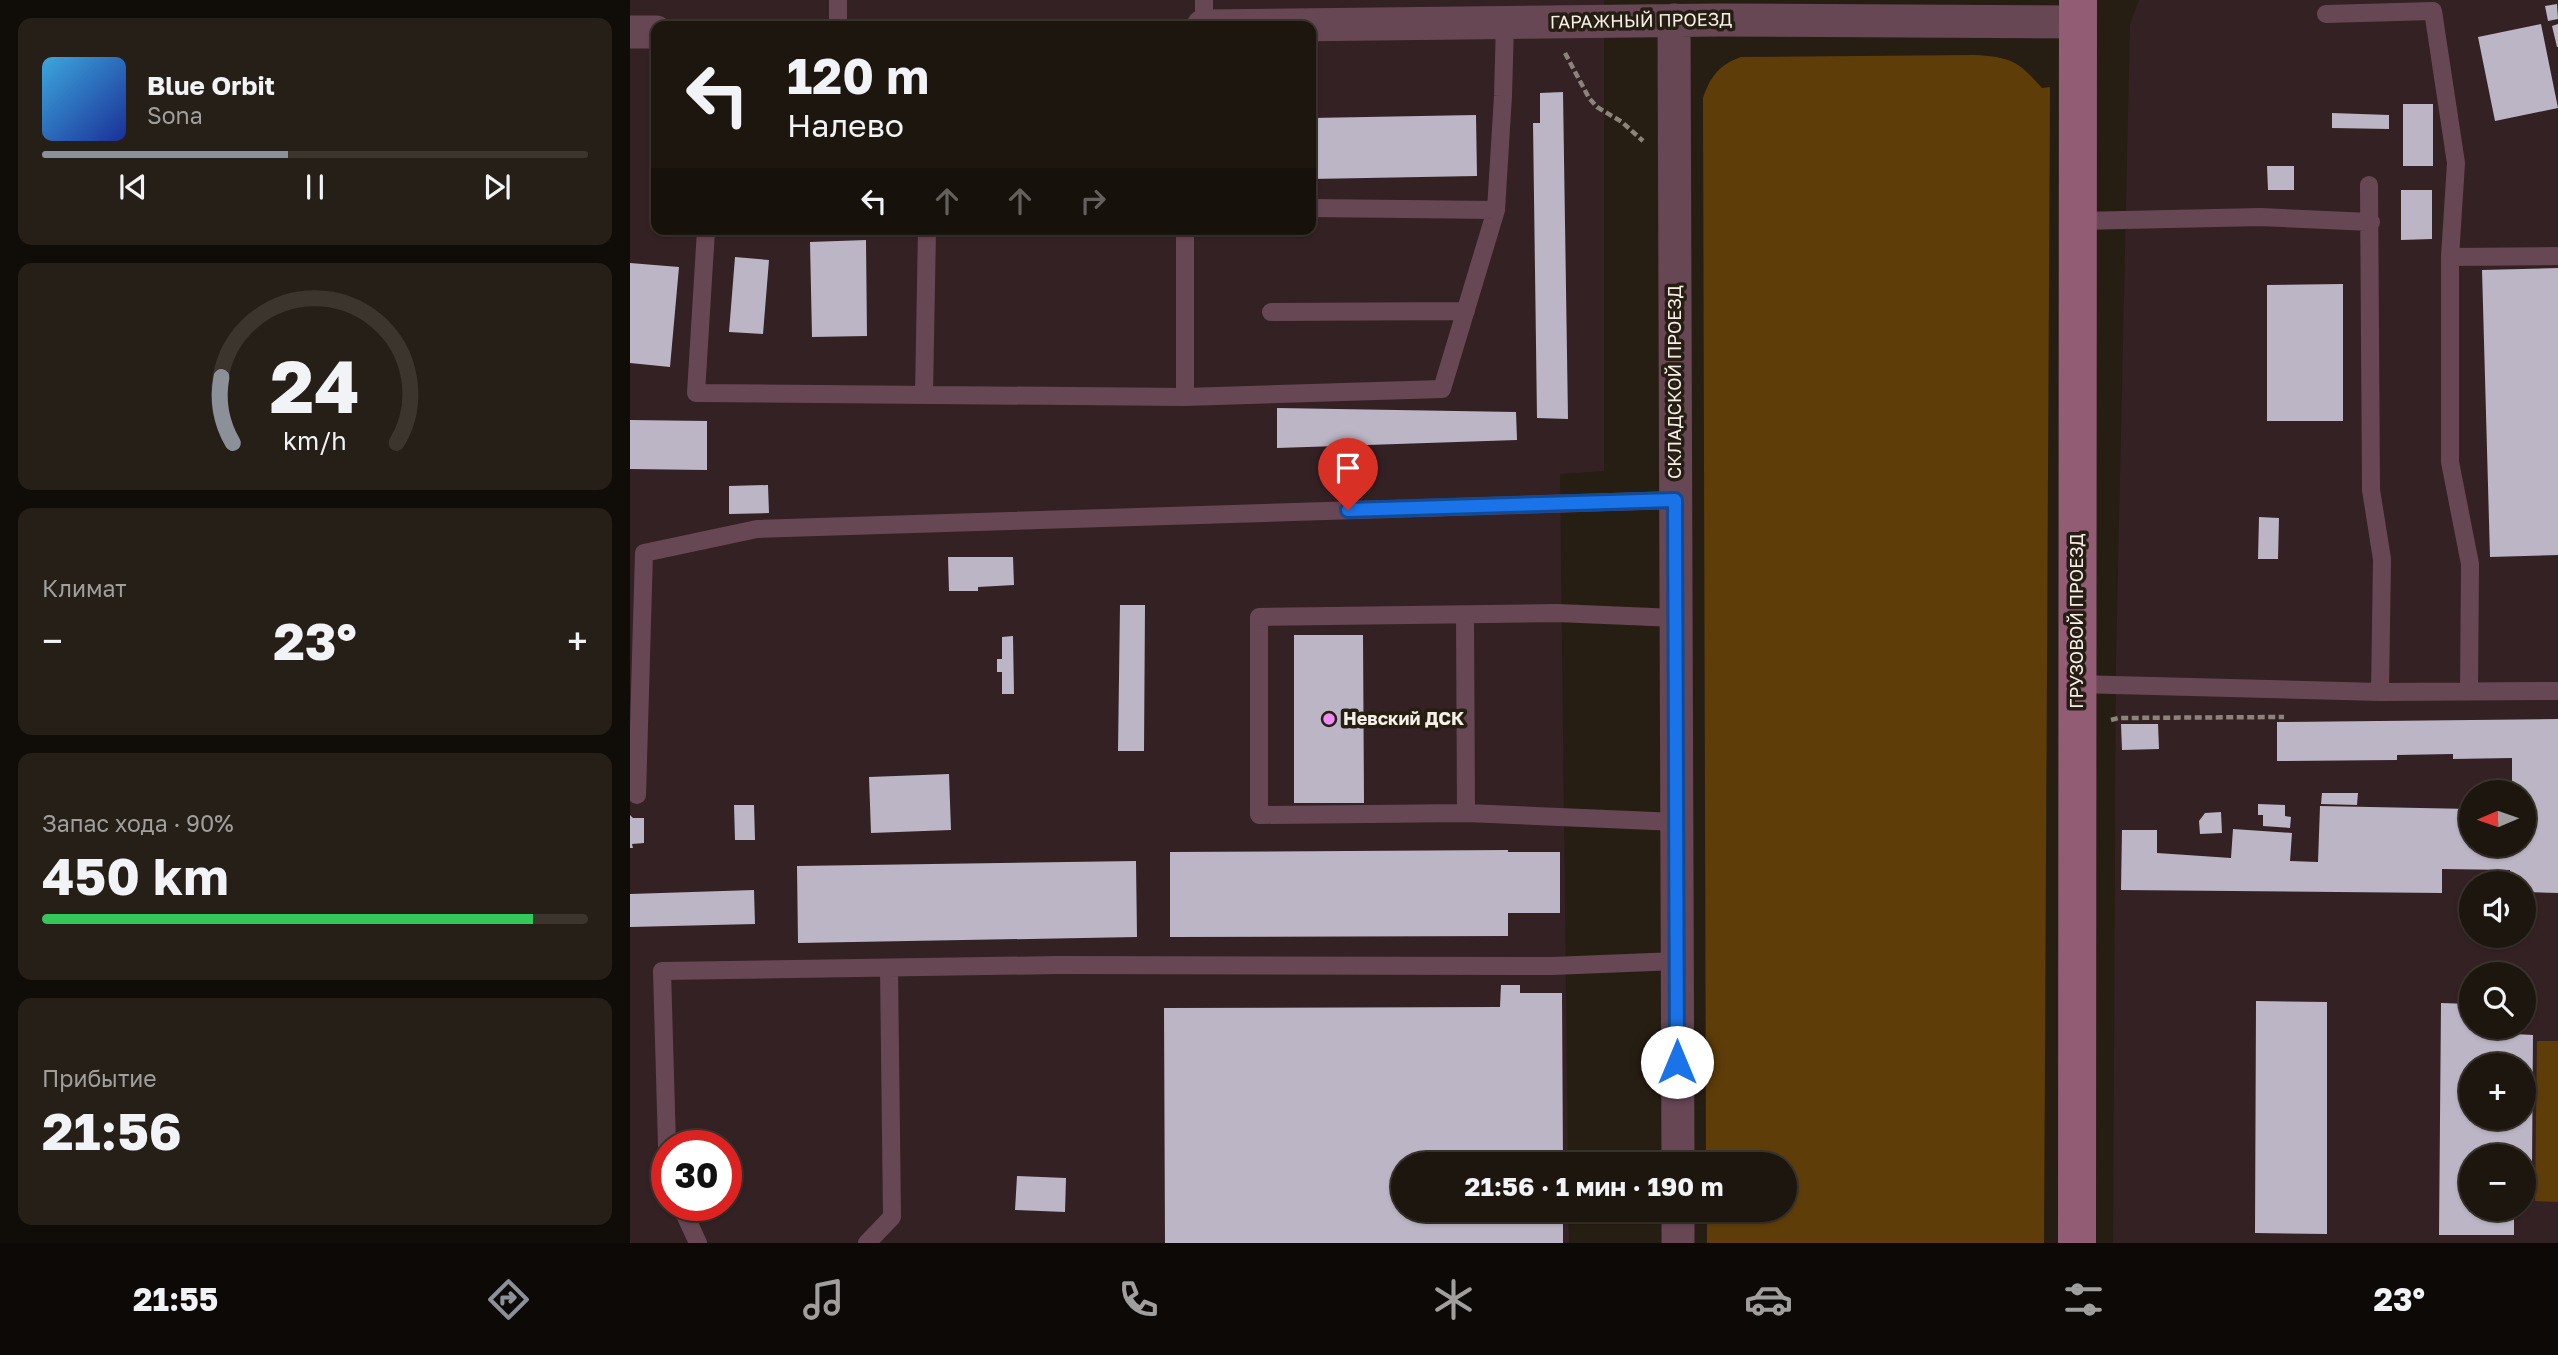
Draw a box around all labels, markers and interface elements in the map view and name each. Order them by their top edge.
street label: ГАРАЖНЫЙ ПРОЕЗД [1550,7,1732,33]
text: 120 m [787,46,929,105]
icon: left [672,49,763,140]
text: Blue Orbit [147,70,275,101]
text: Sona [147,101,203,129]
text: Налево [787,106,904,144]
icon: previous [114,168,152,206]
icon: pause [296,168,334,206]
icon: next [478,168,516,206]
icon: left [855,182,893,220]
icon: ahead [928,182,966,220]
icon: ahead [1001,182,1039,220]
icon: right [1074,182,1112,220]
street label: СКЛАДСКОЙ ПРОЕЗД [1663,285,1685,479]
text: 24 [270,342,360,429]
text: km/h [283,424,347,455]
pin [1318,438,1378,510]
icon: arrive [1329,449,1367,487]
street label: ГРУЗОВОЙ ПРОЕЗД [2065,533,2087,709]
text: Климат [42,574,127,602]
text: 23° [273,609,357,671]
text: − [42,618,63,663]
text: + [567,618,588,663]
place label: Невский ДСК [1343,707,1464,729]
marker: Невский ДСК [1321,711,1337,727]
north arrow [2459,780,2536,858]
map controls [2459,780,2536,1221]
text: Запас хода · 90% [42,809,234,837]
text: 450 km [42,844,229,906]
button: sound [2459,871,2536,948]
button: search [2459,962,2536,1039]
position arrow [1640,1025,1714,1099]
button: + [2459,1053,2536,1130]
text: Прибытие [42,1064,157,1092]
text: 21:56 [42,1099,182,1161]
speed limit sign: 30 [651,1130,742,1221]
button: − [2459,1144,2536,1221]
text: 21:56 · 1 мин · 190 m [1465,1171,1723,1202]
icon: directions [484,1275,533,1324]
icon: music [799,1275,848,1324]
icon: phone [1114,1275,1163,1324]
icon: climate [1429,1275,1478,1324]
icon: car [1744,1275,1793,1324]
icon: filters [2059,1275,2108,1324]
text: 21:55 [133,1280,218,1318]
text: 23° [2373,1280,2425,1318]

